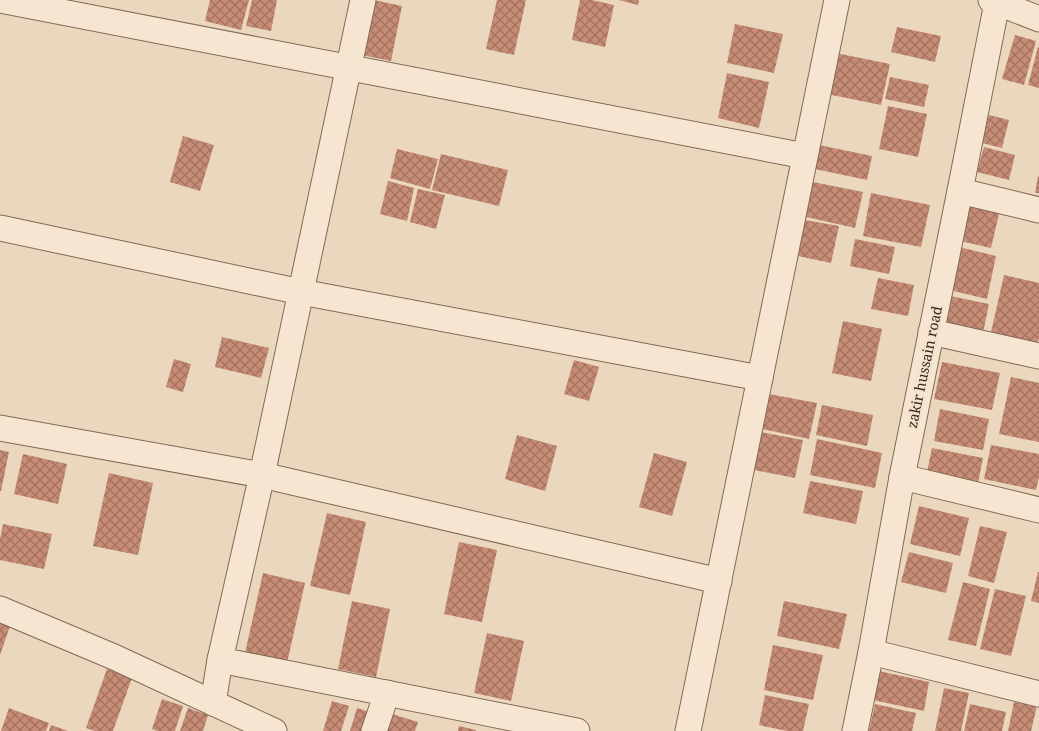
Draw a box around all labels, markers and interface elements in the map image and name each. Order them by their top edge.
street label: zakir hussain road [902,304,946,430]

